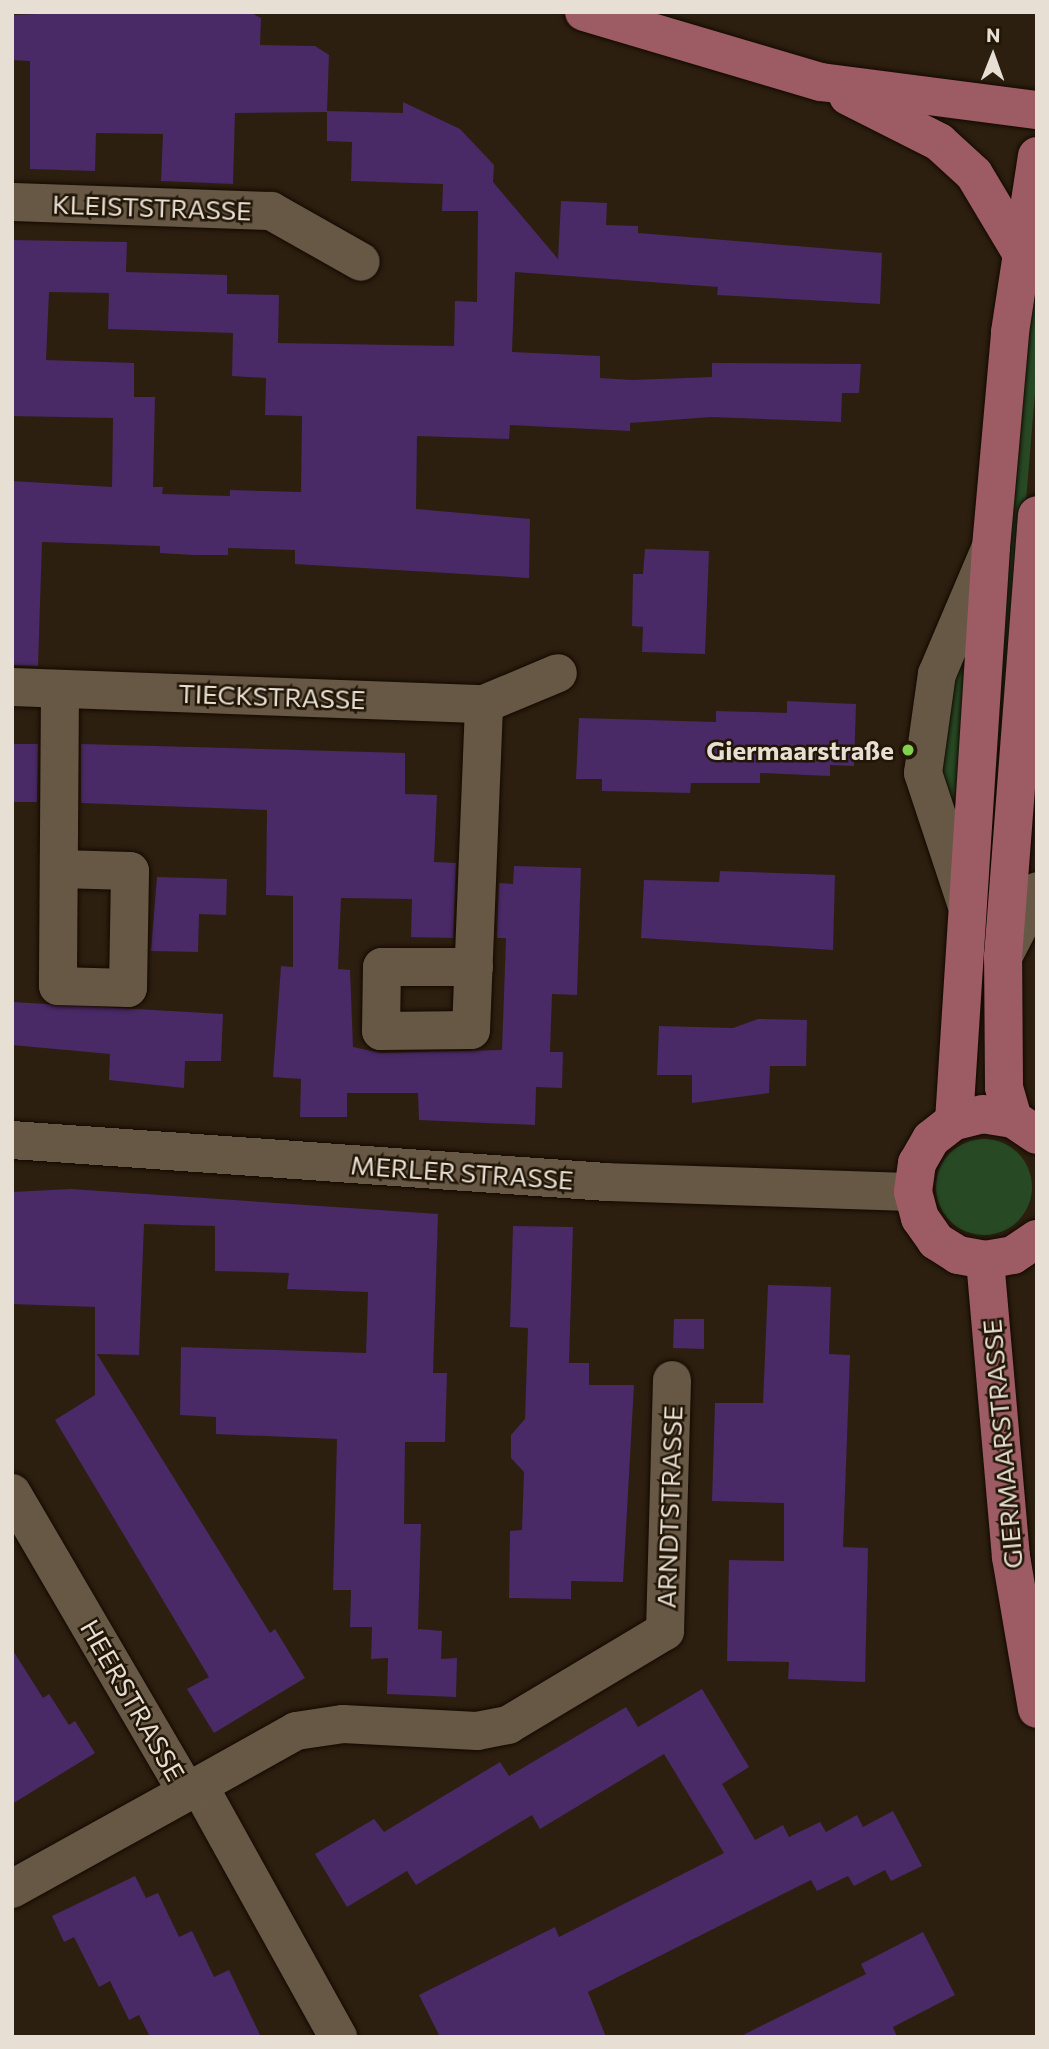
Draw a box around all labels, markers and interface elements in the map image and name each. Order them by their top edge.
north arrow [958,21,1028,91]
text: N [986,23,1001,46]
street label: KLEISTSTRASSE [52,188,252,226]
street label: TIECKSTRASSE [178,677,366,715]
place label: Giermaarstraße [706,734,894,766]
marker: Giermaarstraße [900,742,916,758]
street label: MERLER STRASSE [350,1149,574,1195]
street label: GIERMAARSTRASSE [976,1318,1028,1570]
street label: ARNDTSTRASSE [650,1405,688,1609]
street label: HEERSTRASSE [74,1614,192,1786]

